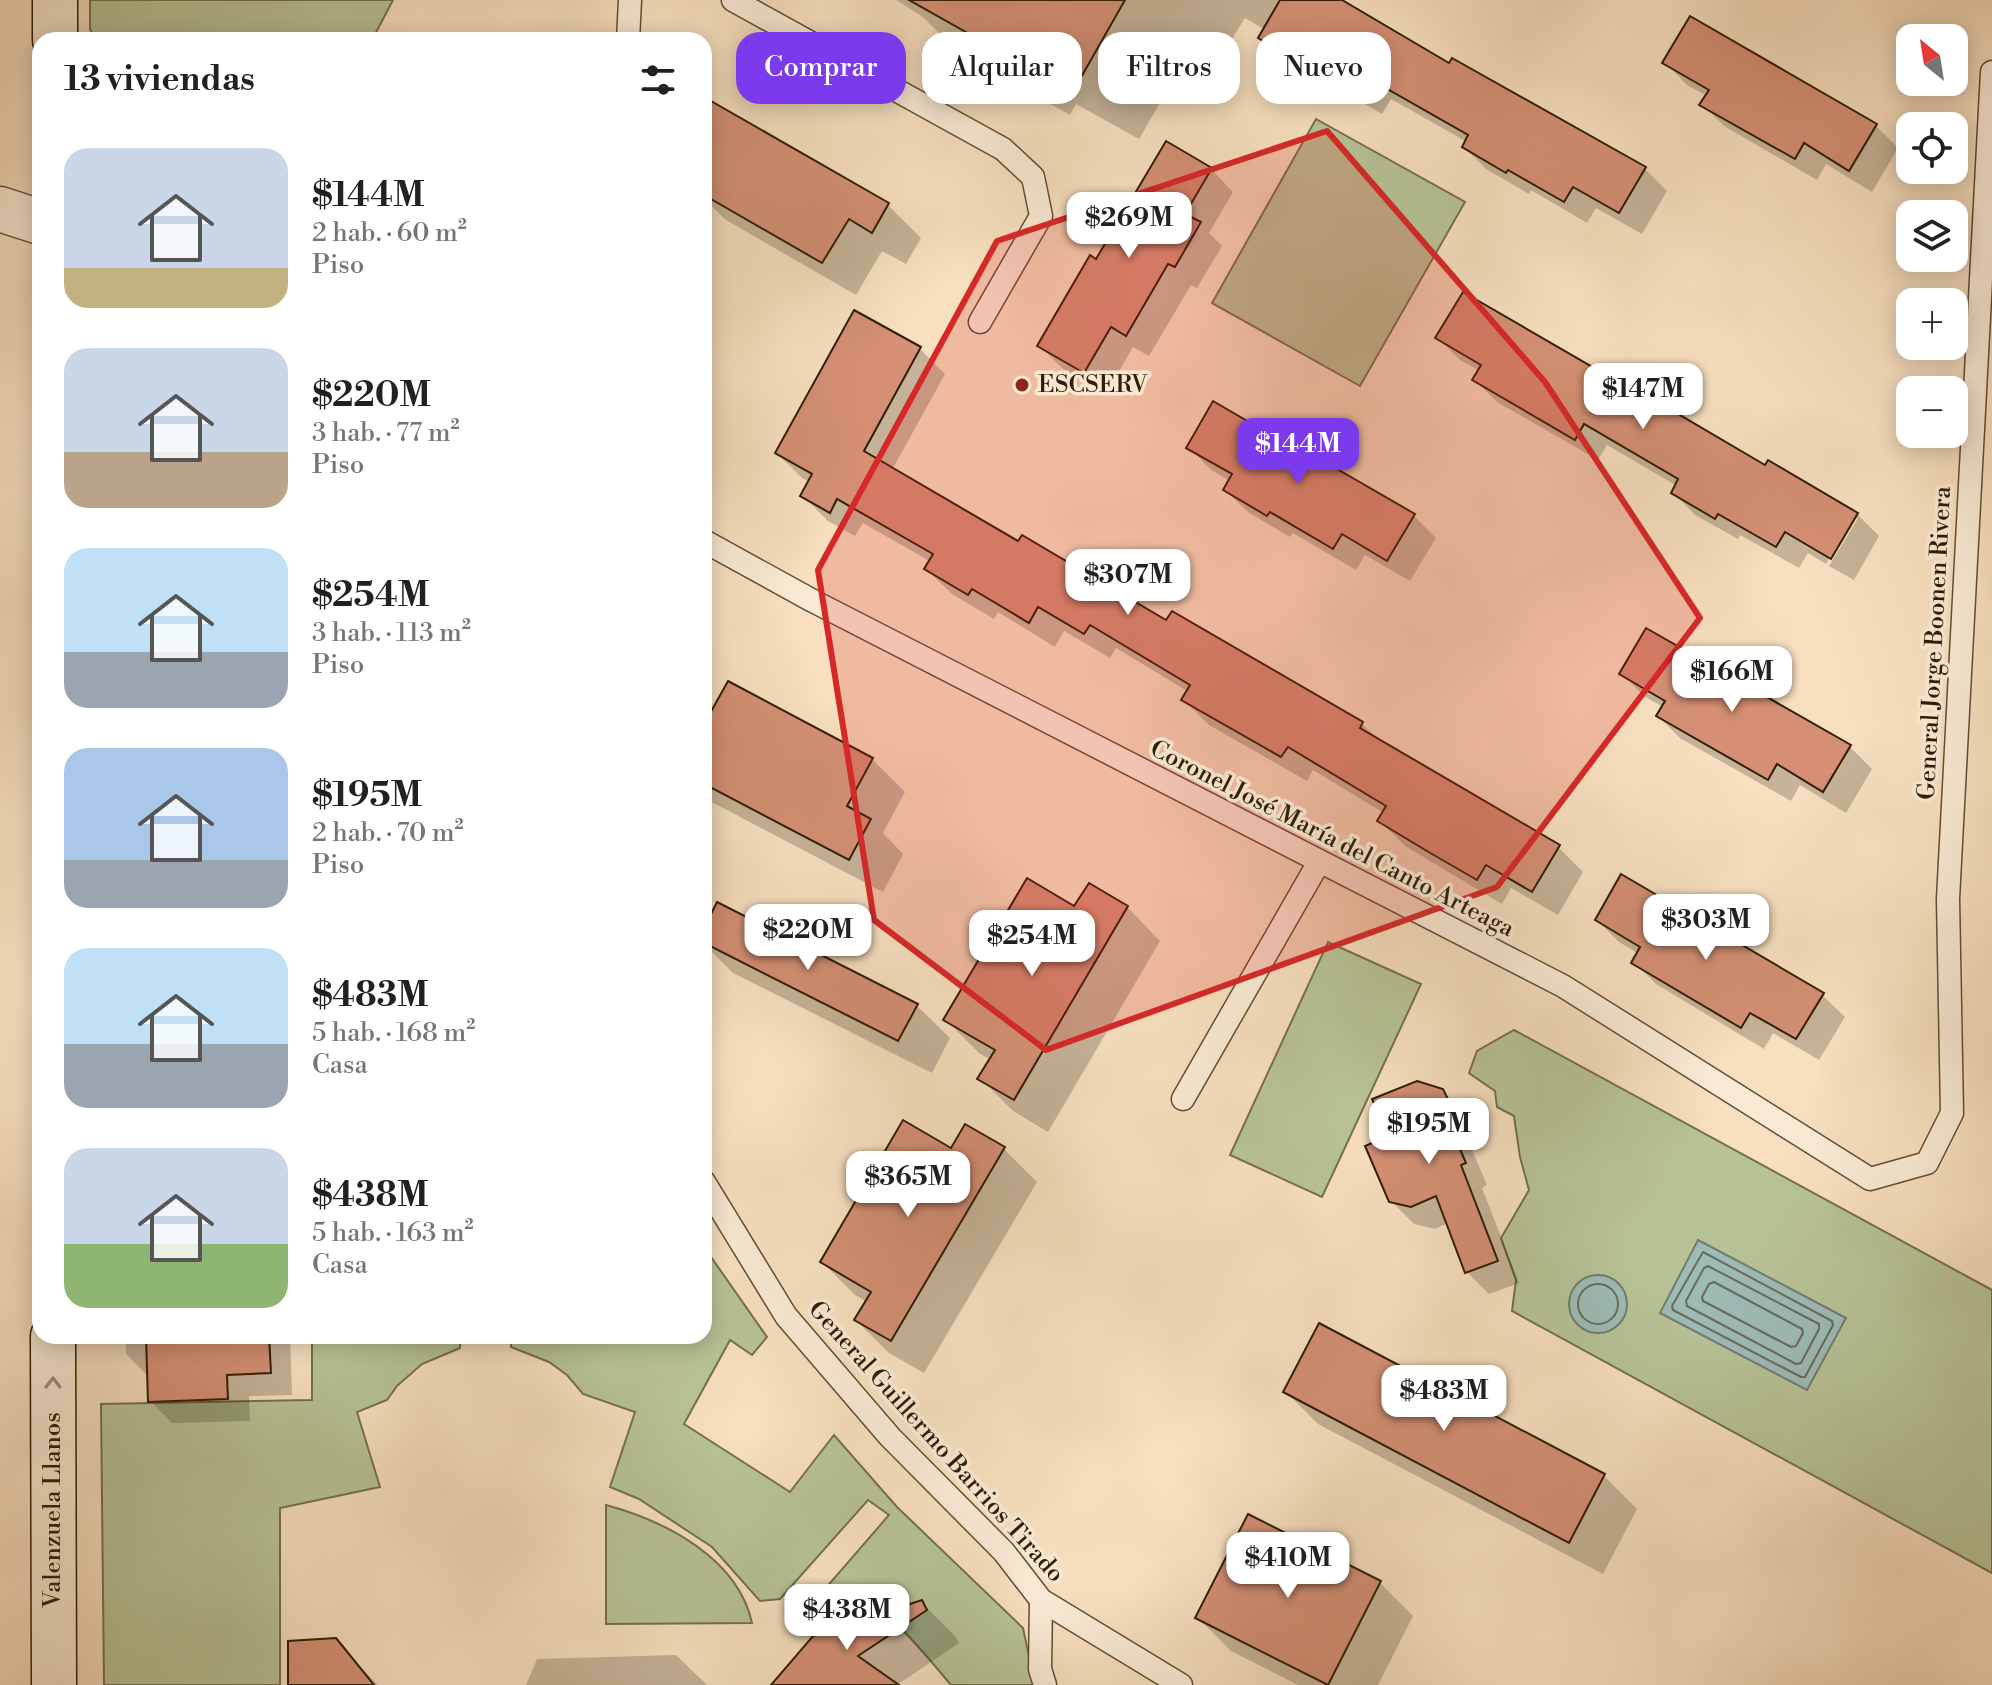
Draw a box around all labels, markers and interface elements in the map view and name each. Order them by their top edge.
north arrow [1896,24,1968,96]
map controls [1896,24,1968,448]
chip: Comprar [736,32,906,104]
chip: Alquilar [922,32,1082,104]
chip: Filtros [1098,32,1240,104]
chip: Nuevo [1256,32,1391,104]
icon: filters [636,58,680,102]
text: 13 viviendas [64,59,255,101]
button: locate [1896,112,1968,184]
text: $144M [312,175,425,217]
icon: home [128,180,224,276]
pin: $269M [1073,192,1185,260]
button: layers [1896,200,1968,272]
text: $269M [1085,202,1173,234]
text: 2 hab. · 60 m² [312,217,467,249]
text: Piso [312,249,364,281]
button: + [1896,288,1968,360]
pin: $147M [1587,363,1699,431]
place label: ESCSERV [1038,370,1149,400]
text: $147M [1602,373,1684,405]
text: $220M [312,375,431,417]
marker: ESCSERV [1013,376,1031,394]
button: − [1896,376,1968,448]
icon: home [128,380,224,476]
text: 3 hab. · 77 m² [312,417,460,449]
pin: $144M [1242,418,1354,486]
text: $144M [1255,428,1341,460]
text: Piso [312,449,364,481]
street label: General Jorge Boonen Rivera [1912,485,1958,801]
pin: $307M [1072,549,1184,617]
text: $307M [1083,559,1173,591]
text: $254M [312,575,429,617]
icon: home [128,580,224,676]
text: 3 hab. · 113 m² [312,617,471,649]
pin: $166M [1676,646,1788,714]
text: Piso [312,649,364,681]
text: $166M [1690,656,1774,688]
street label: Coronel José María del Canto Arteaga [1145,734,1520,945]
text: $195M [312,775,422,817]
icon: home [128,780,224,876]
text: 2 hab. · 70 m² [312,817,464,849]
text: Piso [312,849,364,881]
pin: $303M [1650,894,1762,962]
pin: $220M [752,904,864,972]
text: $303M [1661,904,1751,936]
pin: $254M [976,910,1088,978]
text: $220M [763,914,853,946]
text: $254M [987,920,1077,952]
text: $483M [312,975,429,1017]
icon: home [128,980,224,1076]
text: 5 hab. · 168 m² [312,1017,475,1049]
text: Casa [312,1049,368,1081]
pin: $195M [1373,1098,1485,1166]
text: $195M [1387,1108,1471,1140]
pin: $365M [852,1151,964,1219]
text: $365M [864,1161,952,1193]
text: $438M [312,1175,429,1217]
icon: home [128,1180,224,1276]
text: 5 hab. · 163 m² [312,1217,474,1249]
text: Casa [312,1249,368,1281]
street label: General Guillermo Barrios Tirado [802,1295,1070,1589]
pin: $483M [1388,1365,1500,1433]
text: $483M [1399,1375,1489,1407]
one-way arrow [44,1376,62,1389]
street label: Valenzuela Llanos [38,1412,68,1609]
pin: $410M [1232,1532,1344,1600]
text: $410M [1244,1542,1332,1574]
pin: $438M [791,1584,903,1652]
text: $438M [802,1594,892,1626]

